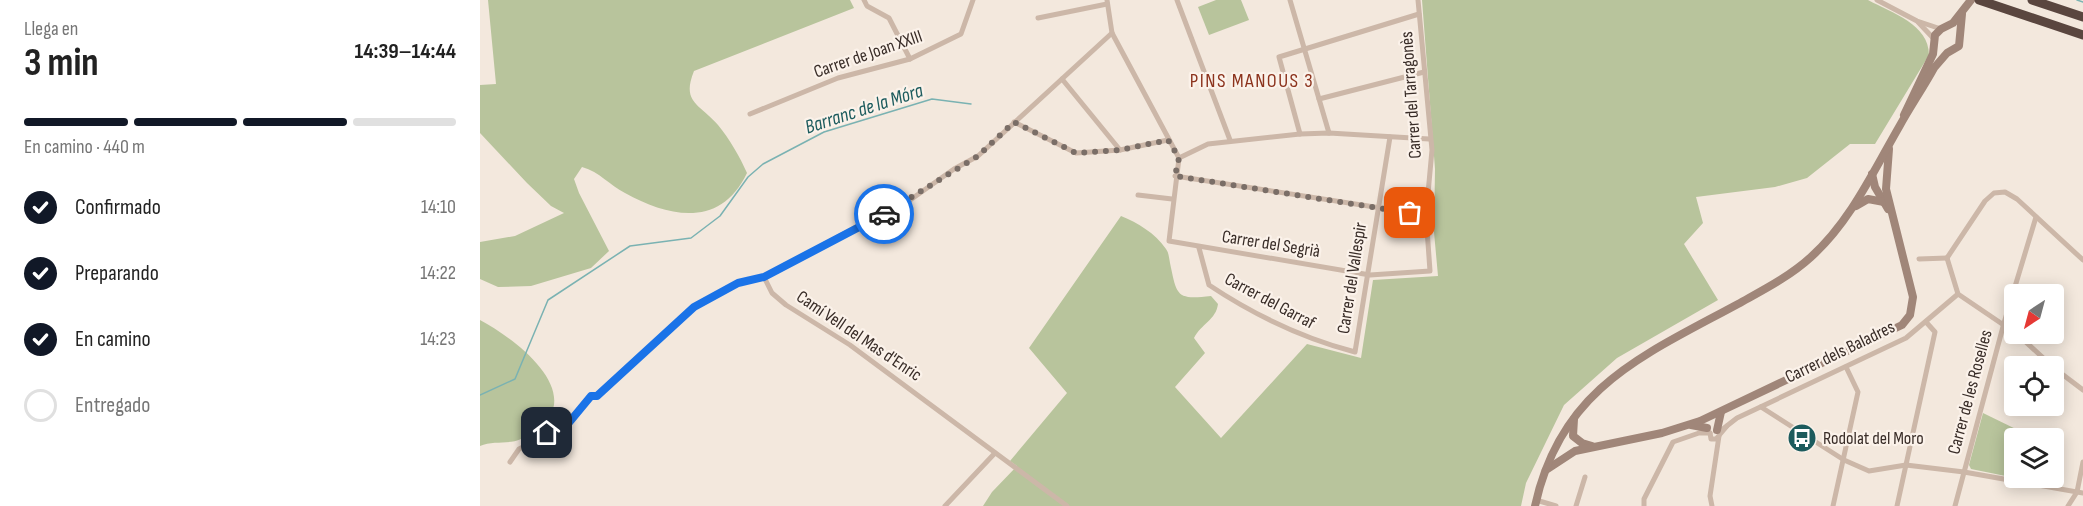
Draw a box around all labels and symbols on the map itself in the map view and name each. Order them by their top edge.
street label: Carrer de Joan XXIII [811,26,925,82]
street label: Carrer del Tarragonès [1396,31,1426,159]
district label: PINS MANOUS 3 [1190,69,1314,93]
water label: Barranc de la Móra [802,79,926,139]
courier [854,184,914,244]
pin [1384,187,1435,238]
street label: Carrer del Vallespir [1333,221,1371,335]
street label: Carrer del Segrià [1220,226,1322,262]
street label: Carrer del Garraf [1221,268,1320,334]
north arrow [2004,284,2064,344]
street label: Camí Vell del Mas d'Enric [792,286,926,386]
street label: Carrer dels Baladres [1782,316,1898,388]
street label: Carrer de les Roselles [1943,328,1997,456]
pin [521,407,572,458]
bus stop icon: Rodolat del Moro [1786,422,1818,454]
place label: Rodolat del Moro [1823,428,1924,449]

